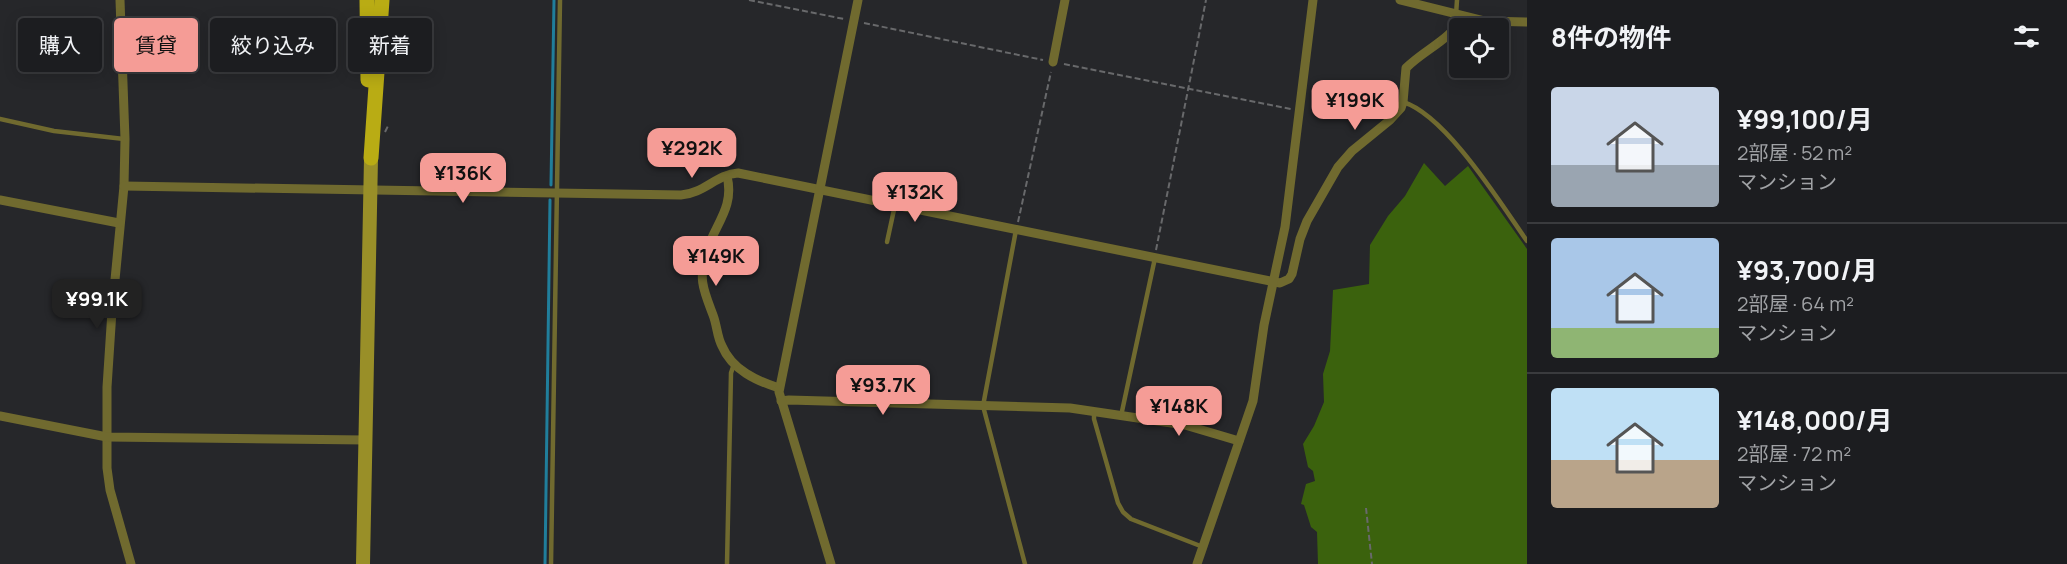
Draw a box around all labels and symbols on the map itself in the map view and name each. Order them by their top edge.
pin: ¥199K [1313,80,1397,131]
pin: ¥292K [650,128,734,179]
pin: ¥136K [421,153,505,204]
pin: ¥132K [873,172,957,223]
pin: ¥149K [674,236,758,287]
pin: ¥99.1K [48,279,146,330]
pin: ¥93.7K [834,365,932,416]
pin: ¥148K [1137,386,1221,437]

